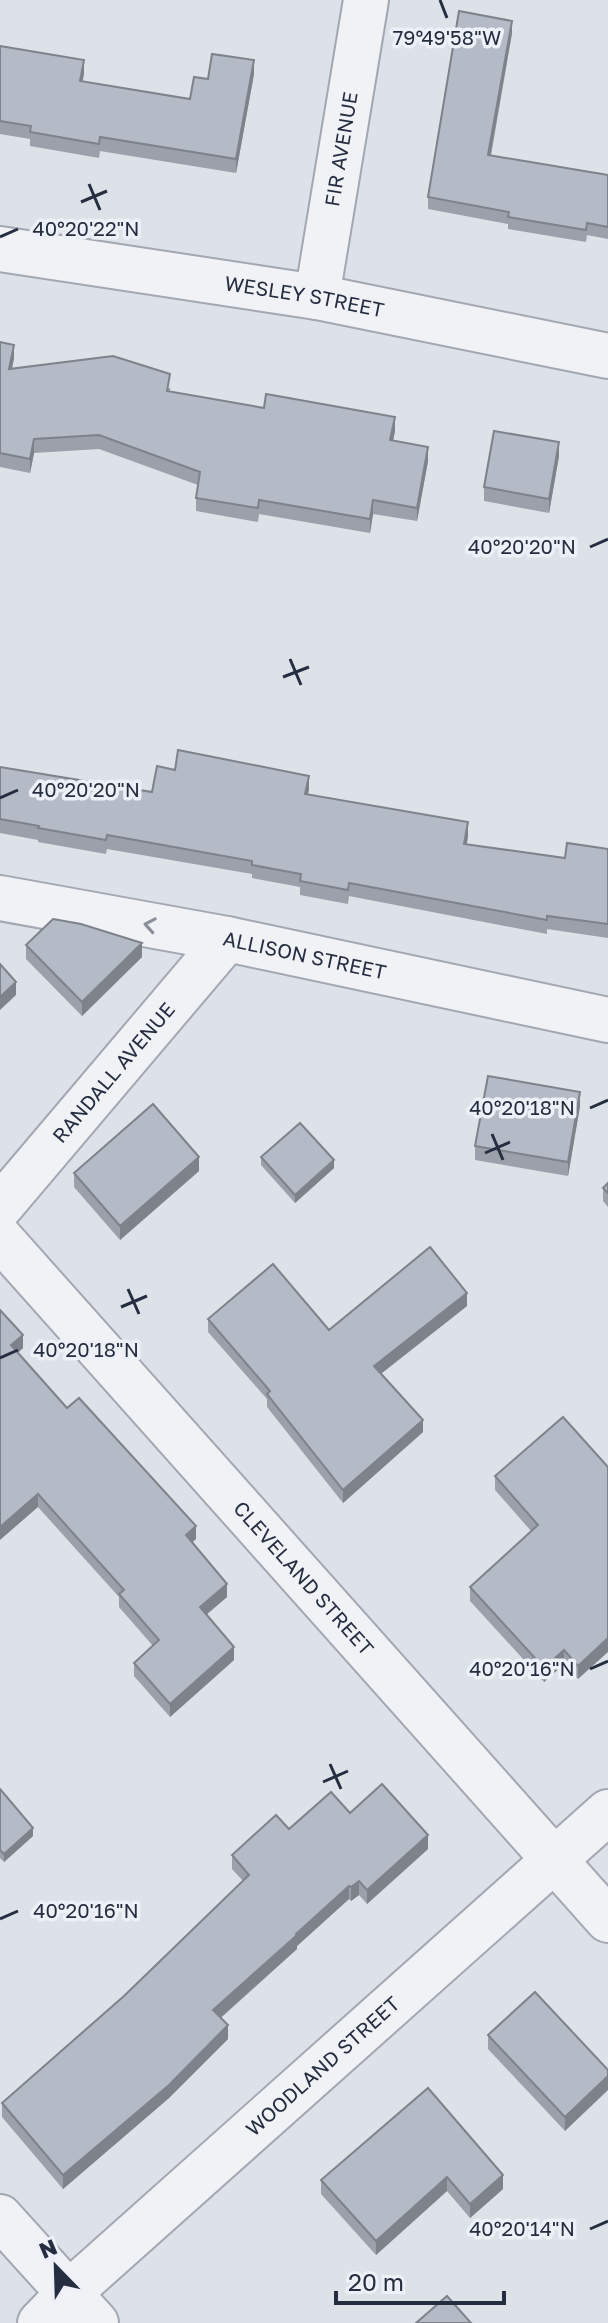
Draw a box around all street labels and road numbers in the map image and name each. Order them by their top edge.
street label: FIR AVENUE [319,90,362,208]
street label: WESLEY STREET [223,270,386,321]
street label: ALLISON STREET [221,926,388,984]
street label: RANDALL AVENUE [47,997,179,1147]
street label: CLEVELAND STREET [229,1496,379,1660]
street label: WOODLAND STREET [240,1991,404,2140]

